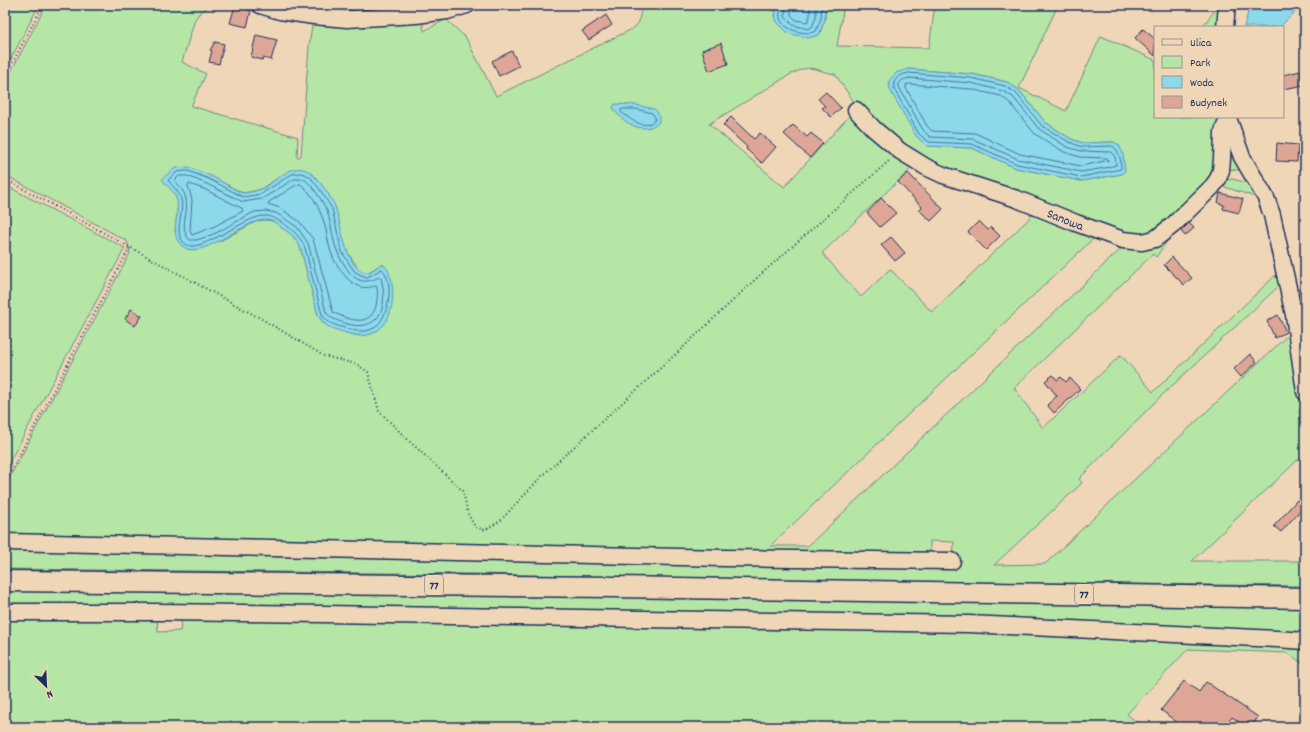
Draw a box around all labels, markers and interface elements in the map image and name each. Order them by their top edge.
legend [1154,26,1284,118]
text: Ulica [1190,35,1212,52]
text: Park [1190,55,1211,72]
text: Woda [1190,75,1214,92]
text: Budynek [1190,95,1227,112]
street label: Sanowa [1044,205,1087,237]
road number: 77 [425,575,443,595]
road number: 77 [1075,584,1093,604]
north arrow [26,666,66,706]
text: N [43,685,55,702]

